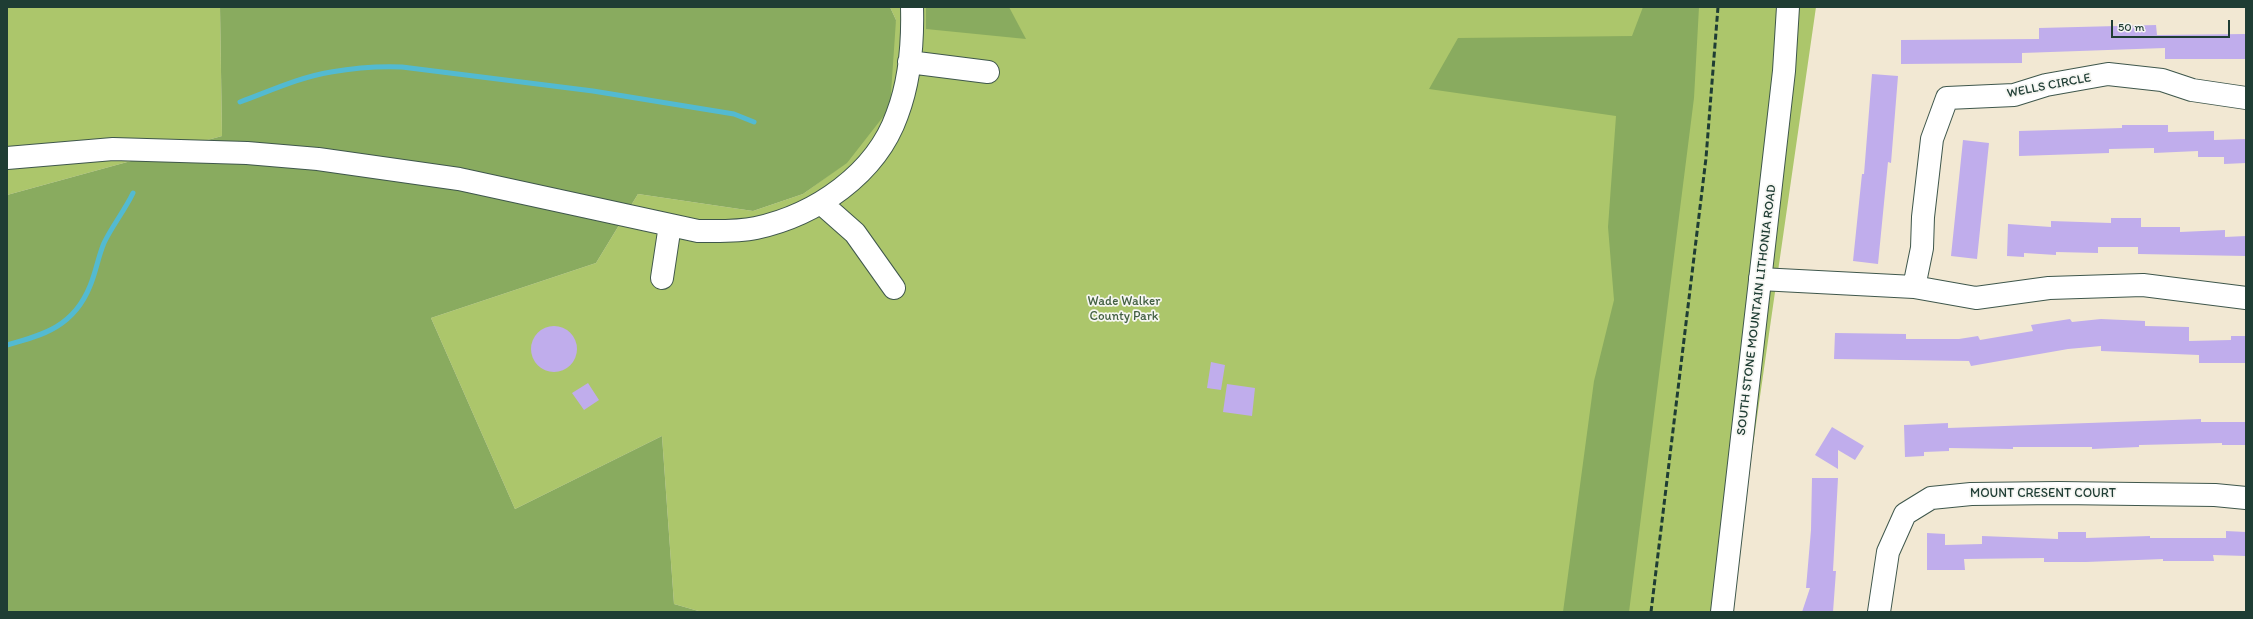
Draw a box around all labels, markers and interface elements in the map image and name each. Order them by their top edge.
scale bar [2113,12,2232,38]
text: 50 m [2118,20,2144,34]
street label: WELLS CIRCLE [2006,70,2092,102]
street label: SOUTH STONE MOUNTAIN LITHONIA ROAD [1734,184,1780,436]
park label: Wade Walker County Park [1088,294,1160,325]
street label: MOUNT CRESENT COURT [1970,486,2116,502]

